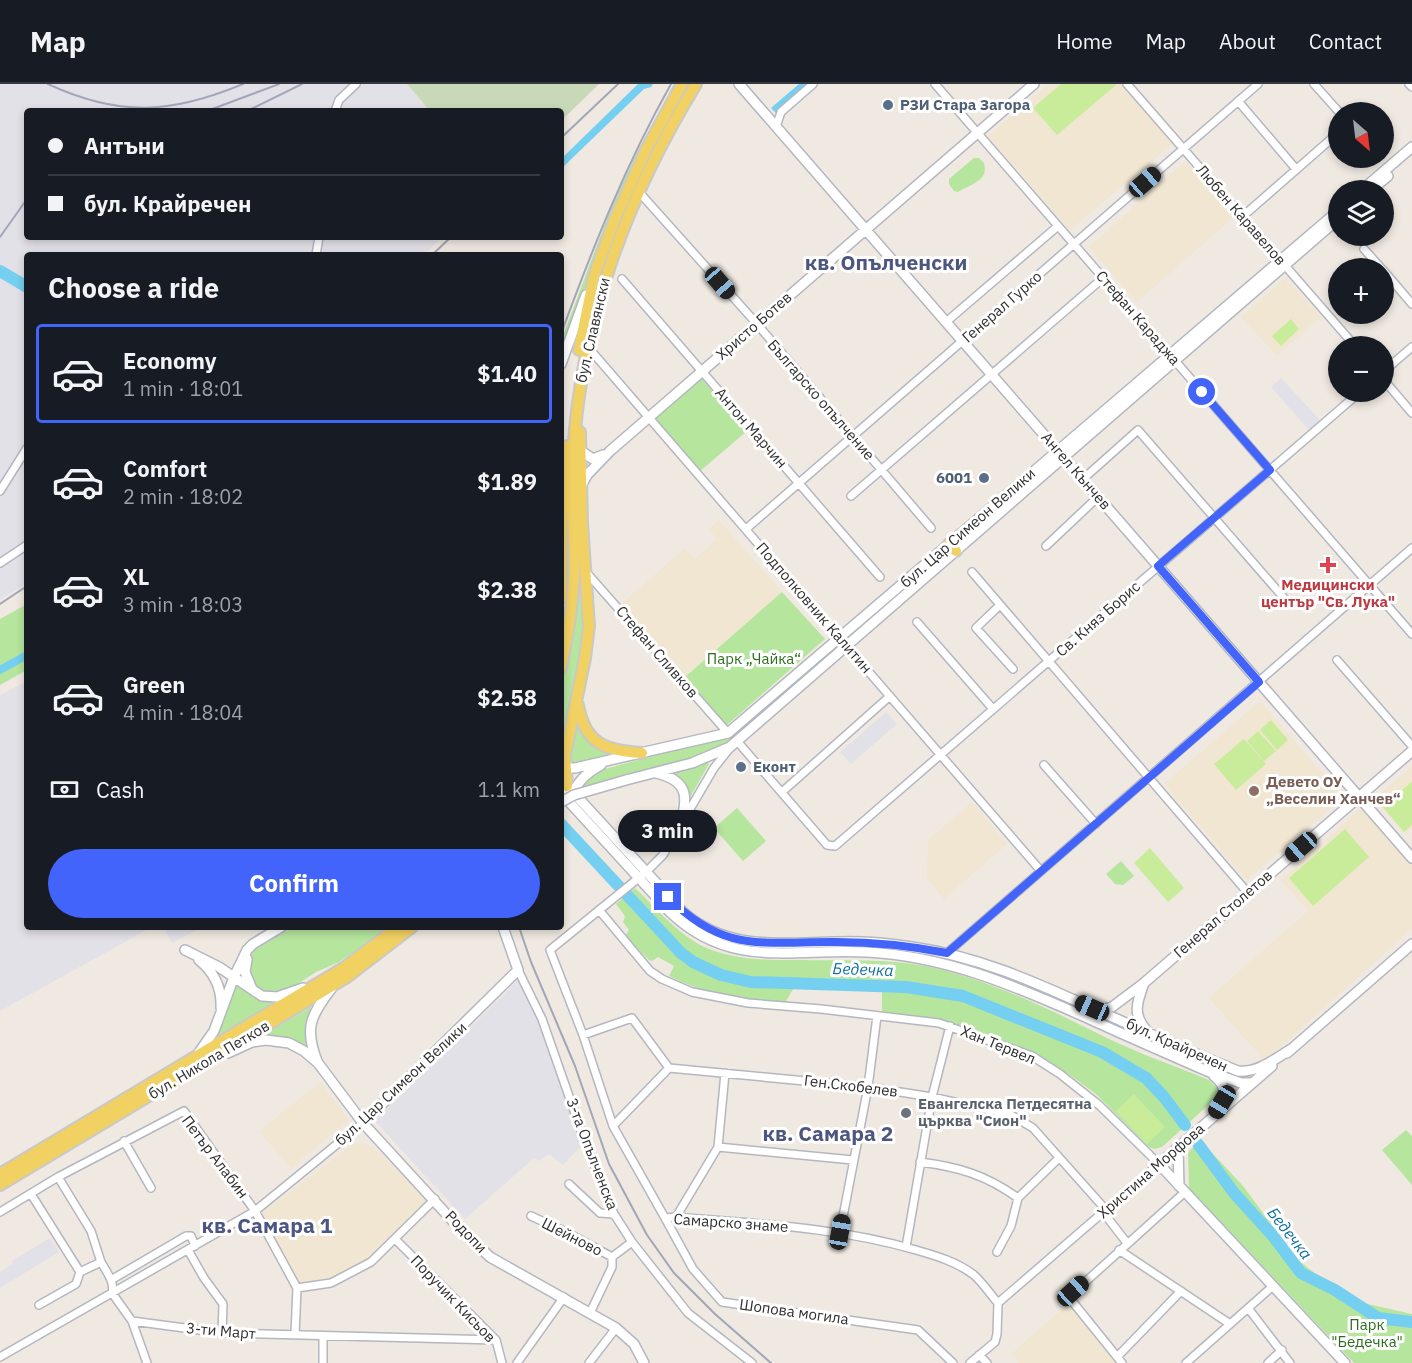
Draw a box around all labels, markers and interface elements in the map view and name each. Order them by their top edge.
text: Map [30,23,86,60]
text: Home [1056,27,1113,55]
text: Map [1146,27,1186,55]
text: About [1219,27,1276,55]
text: Contact [1309,27,1382,55]
place label: РЗИ Стара Загора [900,95,1031,114]
marker: РЗИ Стара Загора [881,98,895,112]
north arrow [1328,102,1394,168]
map controls [1328,102,1394,402]
text: Антъни [84,131,165,160]
street label: Любен Каравелов [1192,160,1290,269]
car [1126,163,1164,201]
button: layers [1328,180,1394,246]
text: бул. Крайречен [84,189,252,218]
district label: кв. Опълченски [805,248,967,276]
button: + [1328,258,1394,324]
car [701,264,739,302]
street label: Стефан Караджа [1092,266,1185,369]
street label: Генерал Гурко [958,267,1046,346]
text: Choose a ride [48,270,219,305]
street label: бул. Славянски [571,275,614,384]
street label: Христо Ботев [712,287,796,364]
street label: Българско опълчение [764,335,879,464]
button: − [1328,336,1394,402]
text: Economy [123,346,217,375]
icon: car [51,347,105,401]
text: $1.40 [477,359,537,388]
text: 1 min · 18:01 [123,375,243,402]
route start [1188,378,1215,405]
street label: Антон Марчин [711,383,792,472]
street label: Ангел Кънчев [1038,428,1115,513]
text: Comfort [123,454,207,483]
icon: car [51,455,105,509]
street label: бул. Цар Симеон Велики [896,464,1039,591]
text: $1.89 [477,467,537,496]
place label: 6001 [936,468,972,487]
marker: 6001 [977,471,991,485]
text: 2 min · 18:02 [123,483,243,510]
street label: Подполковник Калитин [752,538,876,677]
marker: Медицински център "Св. Лука" [1319,556,1337,574]
text: XL [123,562,149,591]
icon: car [51,563,105,617]
text: $2.38 [477,575,537,604]
place label: Медицински център "Св. Лука" [1261,575,1395,611]
street label: Св. Княз Борис [1052,576,1144,660]
text: 3 min · 18:03 [123,591,243,618]
street label: Стефан Сливков [612,602,703,702]
park label: Парк „Чайка“ [707,649,801,668]
text: Green [123,670,185,699]
icon: car [51,671,105,725]
text: $2.58 [477,683,537,712]
text: 4 min · 18:04 [123,699,243,726]
place label: Еконт [753,757,796,776]
marker: Еконт [734,760,748,774]
place label: Девето ОУ „Веселин Ханчев“ [1266,772,1401,808]
icon: cash [48,773,81,806]
text: Cash [96,775,145,804]
text: 1.1 km [478,776,540,803]
marker: Девето ОУ „Веселин Ханчев“ [1247,784,1261,798]
callout: 3 min [618,810,718,852]
text: 3 min [641,817,694,844]
car [1282,828,1320,866]
button: Confirm [48,849,540,918]
street label: Генерал Столетов [1169,865,1276,962]
route end [654,883,681,910]
water label: Бедечка [832,958,894,980]
car [1072,992,1112,1024]
street label: бул. Крайречен [1123,1014,1231,1075]
street label: бул. Никола Петков [145,1016,273,1103]
street label: бул. Цар Симеон Велики [331,1018,470,1150]
street label: Хан Тервел [958,1021,1038,1068]
street label: Ген.Скобелев [803,1070,899,1101]
car [1205,1082,1239,1122]
place label: Евангелска Петдесятна църква "Сион" [918,1094,1092,1130]
street label: 3-та Опълченска [562,1095,623,1212]
marker: Евангелска Петдесятна църква "Сион" [899,1106,913,1120]
street label: Петър Алабин [178,1111,253,1202]
district label: кв. Самара 2 [763,1119,893,1147]
street label: Христина Морфова [1093,1119,1208,1222]
water label: Бедечка [1263,1203,1317,1263]
street label: Родопи [441,1206,491,1257]
street label: Самарско знаме [673,1209,789,1236]
district label: кв. Самара 1 [202,1211,333,1239]
street label: Шейново [539,1213,606,1260]
car [828,1213,852,1251]
street label: Поручик Кисьов [407,1251,500,1346]
car [1054,1272,1092,1310]
street label: Шопова могила [738,1294,850,1329]
park label: Парк "Бедечка" [1331,1315,1403,1351]
street label: 3-ти Март [186,1318,257,1343]

